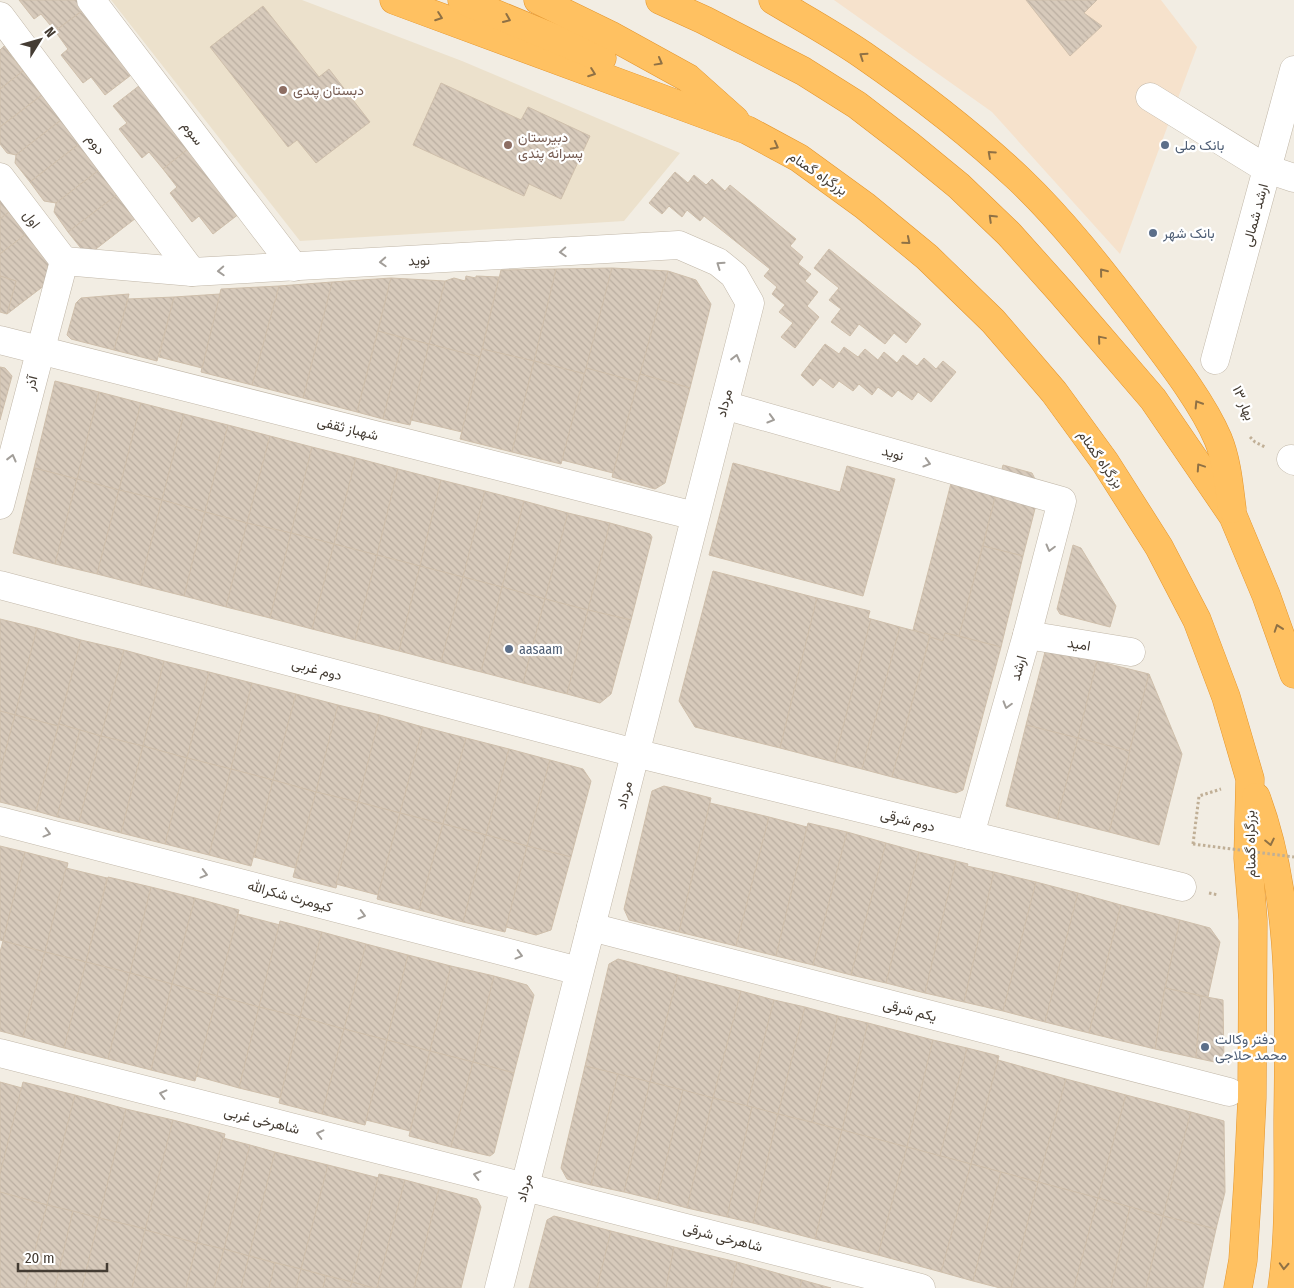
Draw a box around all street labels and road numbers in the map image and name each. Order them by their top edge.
street label: سوم [178,118,207,149]
street label: دوم [82,131,109,158]
street label: بزرگراه گمنام [785,147,850,199]
street label: ارشد شمالی [1239,182,1272,249]
street label: اول [18,207,44,232]
street label: نوید [408,251,430,270]
street label: آذر [21,372,42,393]
street label: بهار ۱۳ [1229,383,1258,423]
street label: مرداد [713,387,736,419]
street label: شهباز ثقفی [316,413,380,444]
street label: بزرگراه گمنام [1074,427,1127,492]
street label: نوید [880,442,906,465]
street label: امید [1066,634,1092,655]
street label: ارشد [1007,654,1030,683]
street label: دوم غربی [290,655,344,684]
street label: مرداد [613,779,636,811]
street label: دوم شرقی [879,806,937,836]
street label: بزرگراه گمنام [1241,810,1260,878]
street label: کیومرث شکرالله [246,877,334,916]
street label: یکم شرقی [881,996,938,1025]
street label: شاهرخی غربی [222,1103,301,1138]
street label: مرداد [513,1172,536,1204]
street label: شاهرخی شرقی [681,1219,764,1256]

